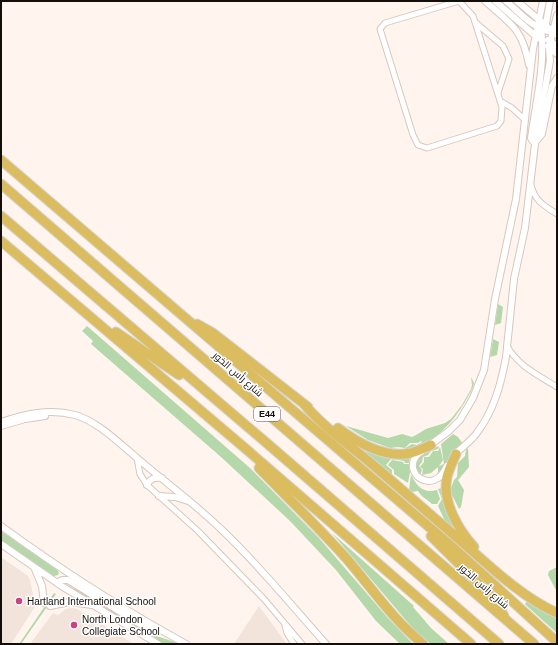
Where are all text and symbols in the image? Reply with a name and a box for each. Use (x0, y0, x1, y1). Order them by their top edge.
street label: شارع رأس الخور (209, 348, 266, 399)
road number: E44 (254, 407, 280, 421)
street label: شارع رأس الخور (455, 560, 512, 611)
marker: Hartland International School (14, 596, 24, 606)
place label: Hartland International School (27, 596, 156, 607)
place label: North London Collegiate School (82, 614, 160, 637)
marker: North London Collegiate School (69, 620, 79, 630)

